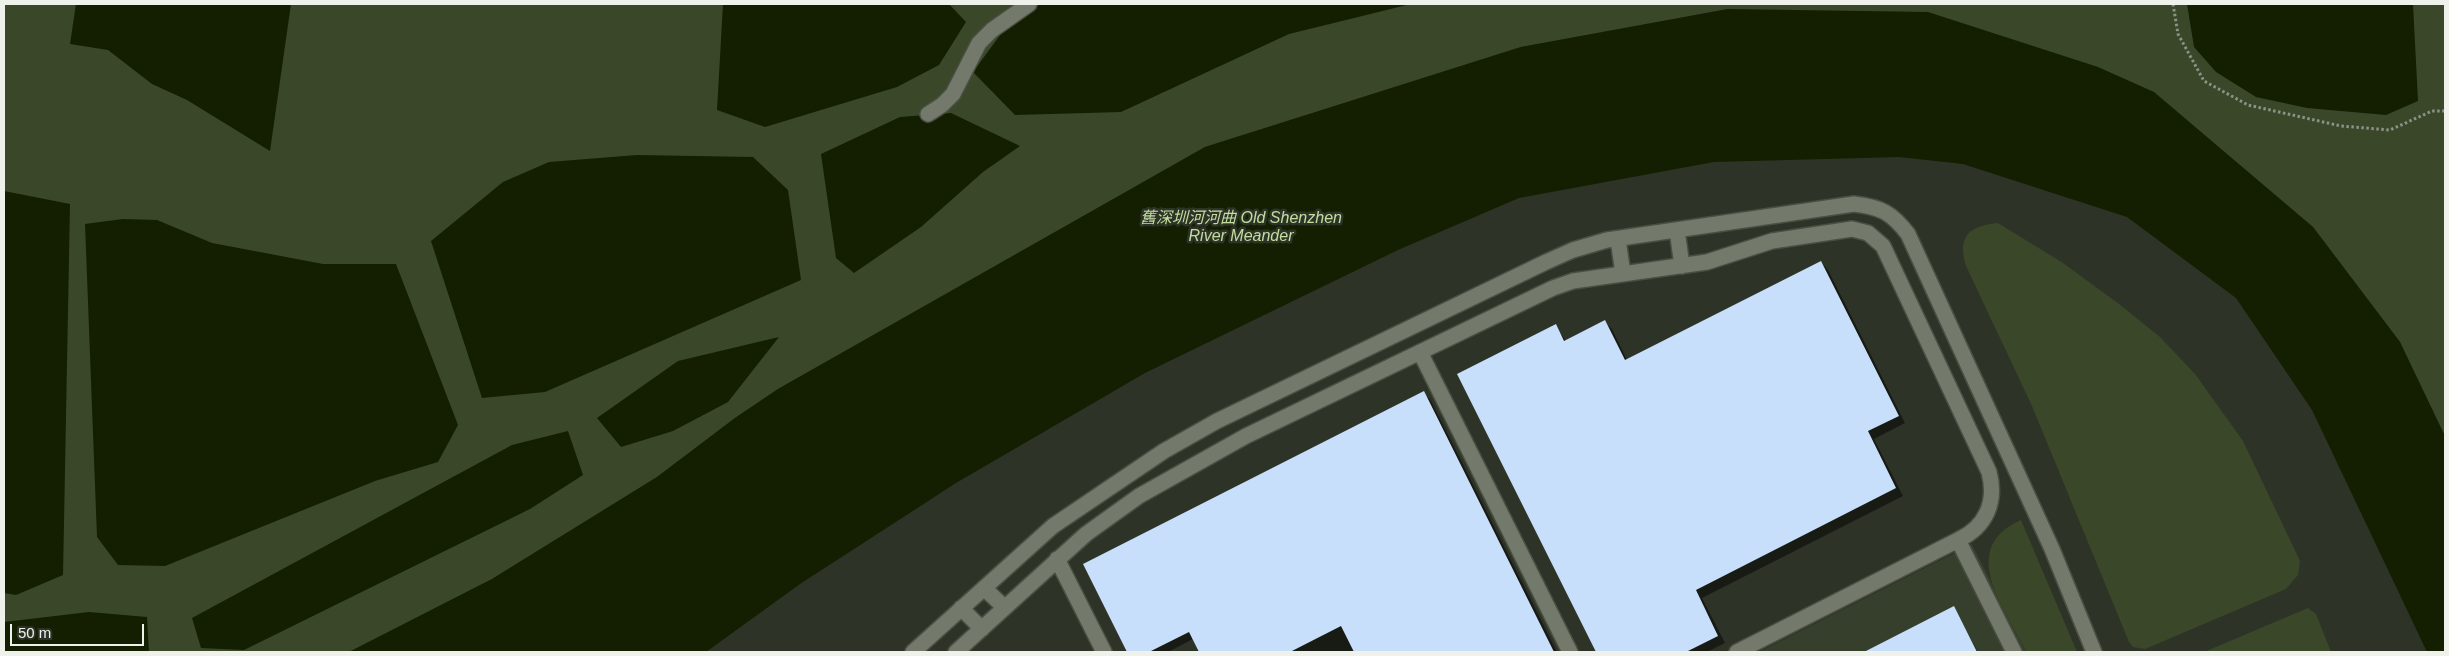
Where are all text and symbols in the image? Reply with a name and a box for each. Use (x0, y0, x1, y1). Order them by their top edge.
water label: 舊深圳河河曲 Old Shenzhen River Meander (1140, 209, 1342, 247)
scale bar (12, 614, 146, 646)
text: 50 m (18, 624, 51, 641)

